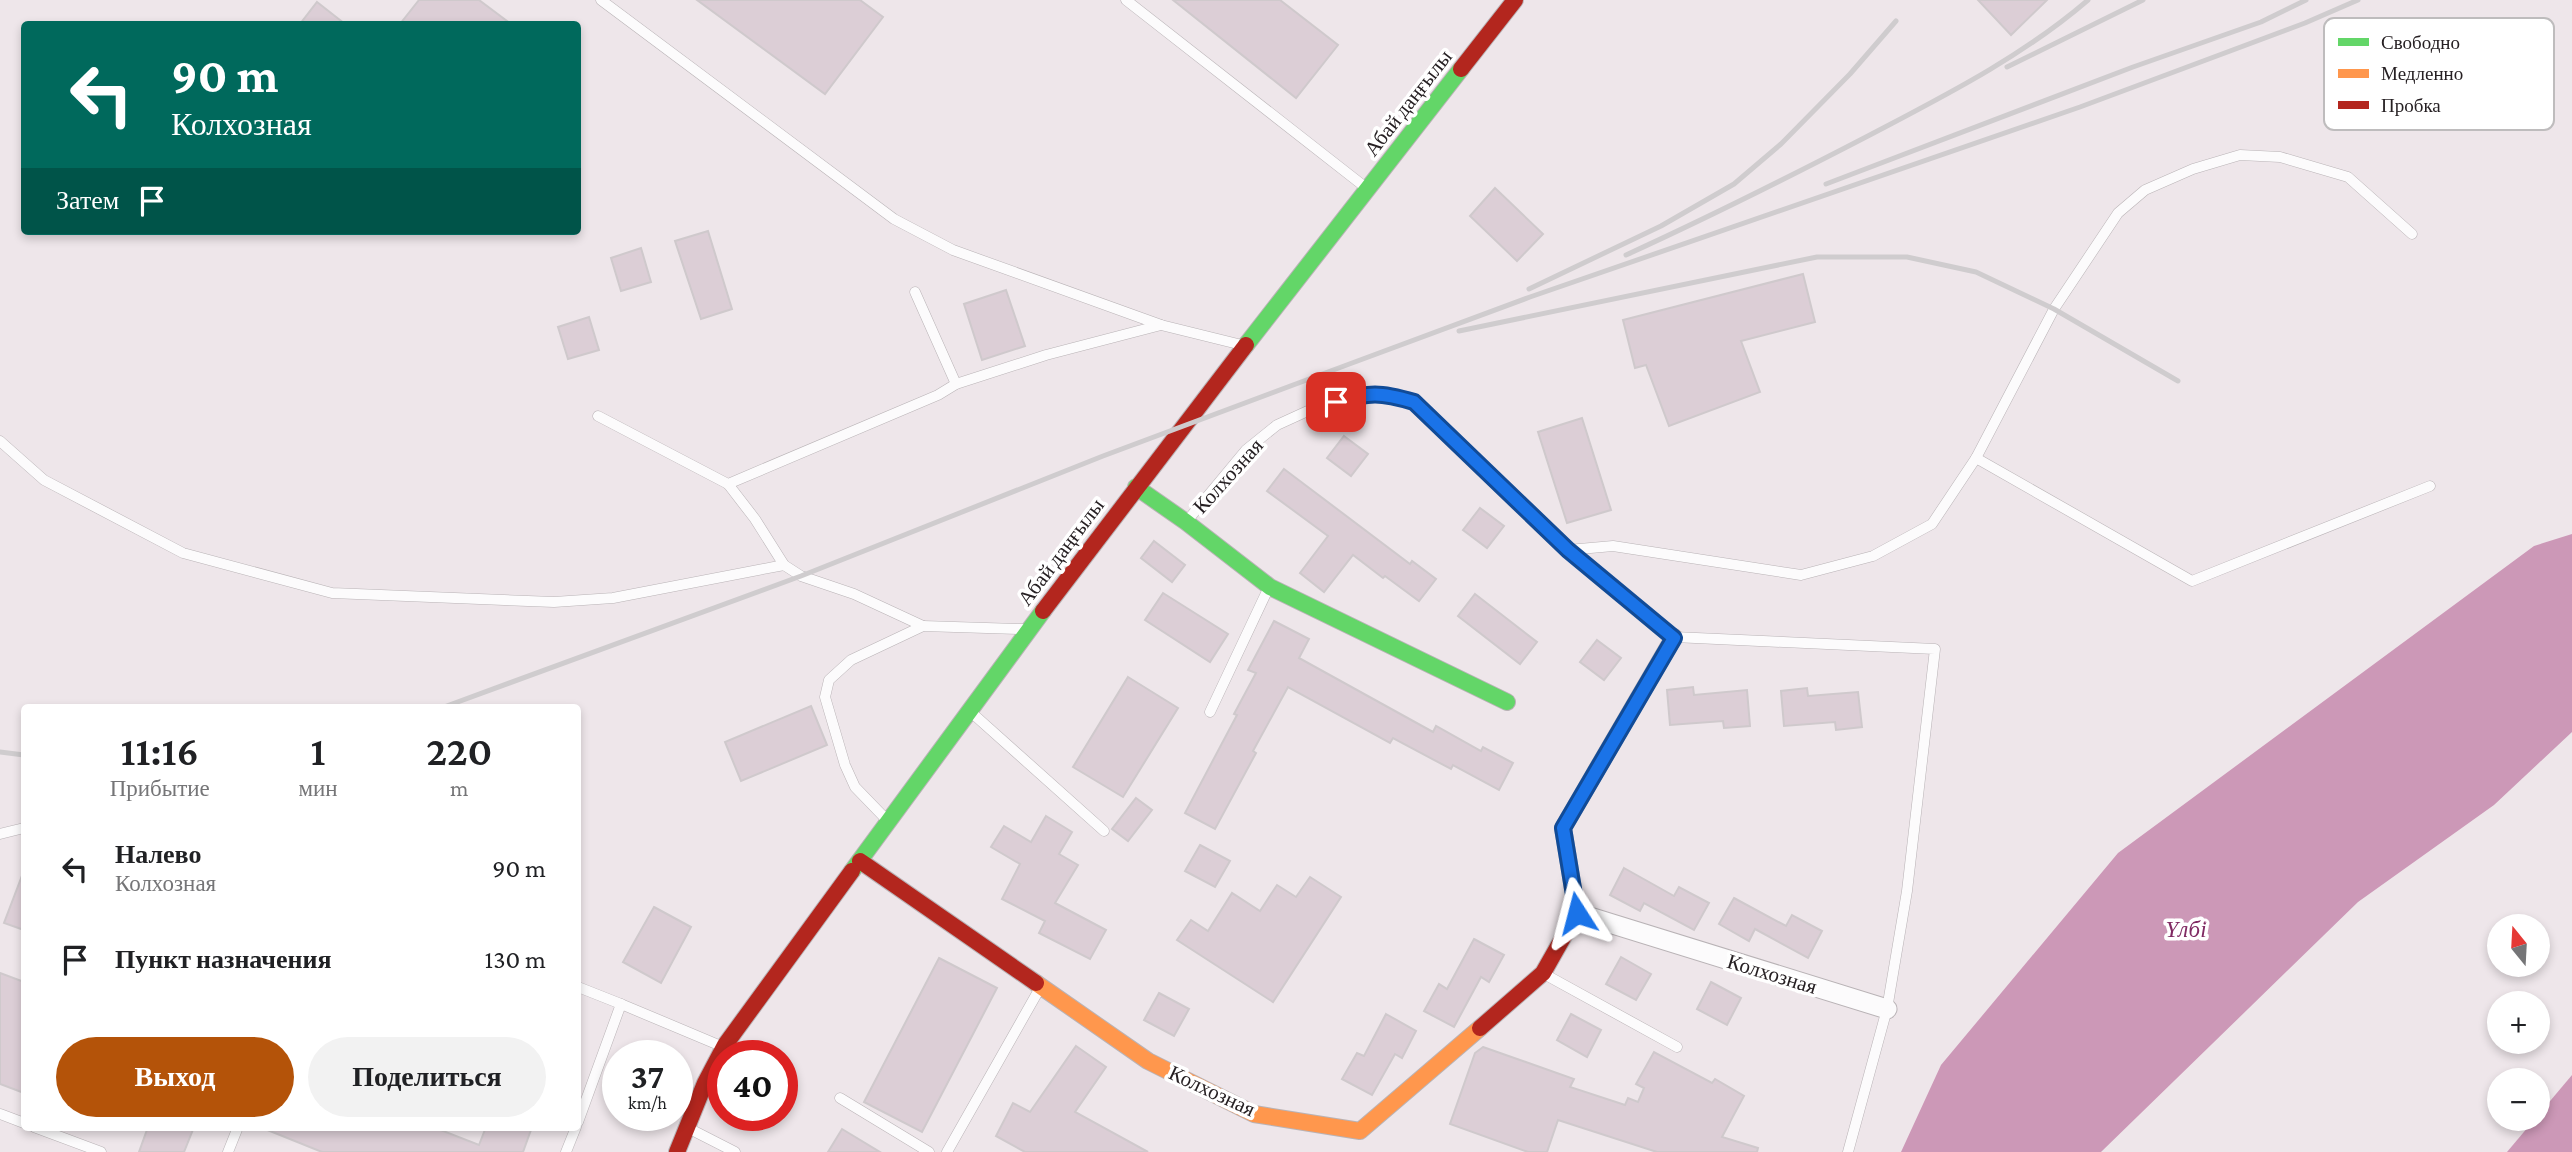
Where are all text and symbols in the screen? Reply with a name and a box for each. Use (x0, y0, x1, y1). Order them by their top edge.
legend (2324, 18, 2554, 130)
text: Свободно (2381, 32, 2460, 53)
street label: Абай даңғылы (1359, 45, 1457, 161)
text: 90 m (171, 48, 278, 103)
icon: left (56, 49, 147, 140)
text: Медленно (2381, 63, 2463, 84)
text: Пробка (2381, 95, 2441, 116)
text: Колхозная (171, 106, 312, 142)
icon: arrive (133, 182, 171, 220)
text: Затем (56, 186, 119, 215)
pin (1306, 372, 1366, 432)
icon: arrive (1317, 383, 1355, 421)
street label: Колхозная (1188, 433, 1268, 518)
street label: Абай даңғылы (1013, 494, 1109, 610)
text: 11:16 (121, 727, 199, 774)
text: 1 (311, 727, 326, 774)
text: 220 (426, 727, 492, 774)
text: Прибытие (110, 775, 210, 801)
text: мин (298, 775, 338, 801)
text: m (450, 775, 469, 801)
text: Налево (115, 840, 201, 869)
icon: left (56, 850, 94, 888)
text: 90 m (492, 854, 546, 883)
text: Колхозная (115, 870, 216, 896)
position arrow (1540, 876, 1614, 950)
north arrow (2487, 914, 2550, 976)
map controls (2487, 914, 2550, 1131)
water label: Үлбі (2165, 916, 2207, 942)
icon: arrive (56, 941, 94, 979)
text: Пункт назначения (115, 945, 332, 974)
text: 130 m (485, 945, 546, 974)
street label: Колхозная (1724, 949, 1820, 999)
button: + (2487, 991, 2550, 1054)
button: Выход (56, 1037, 294, 1117)
button: Поделиться (308, 1037, 546, 1117)
speed limit sign: 40 (707, 1040, 798, 1131)
text: 37 (631, 1057, 664, 1096)
street label: Колхозная (1165, 1061, 1259, 1122)
button: − (2487, 1068, 2550, 1131)
text: km/h (628, 1093, 667, 1113)

